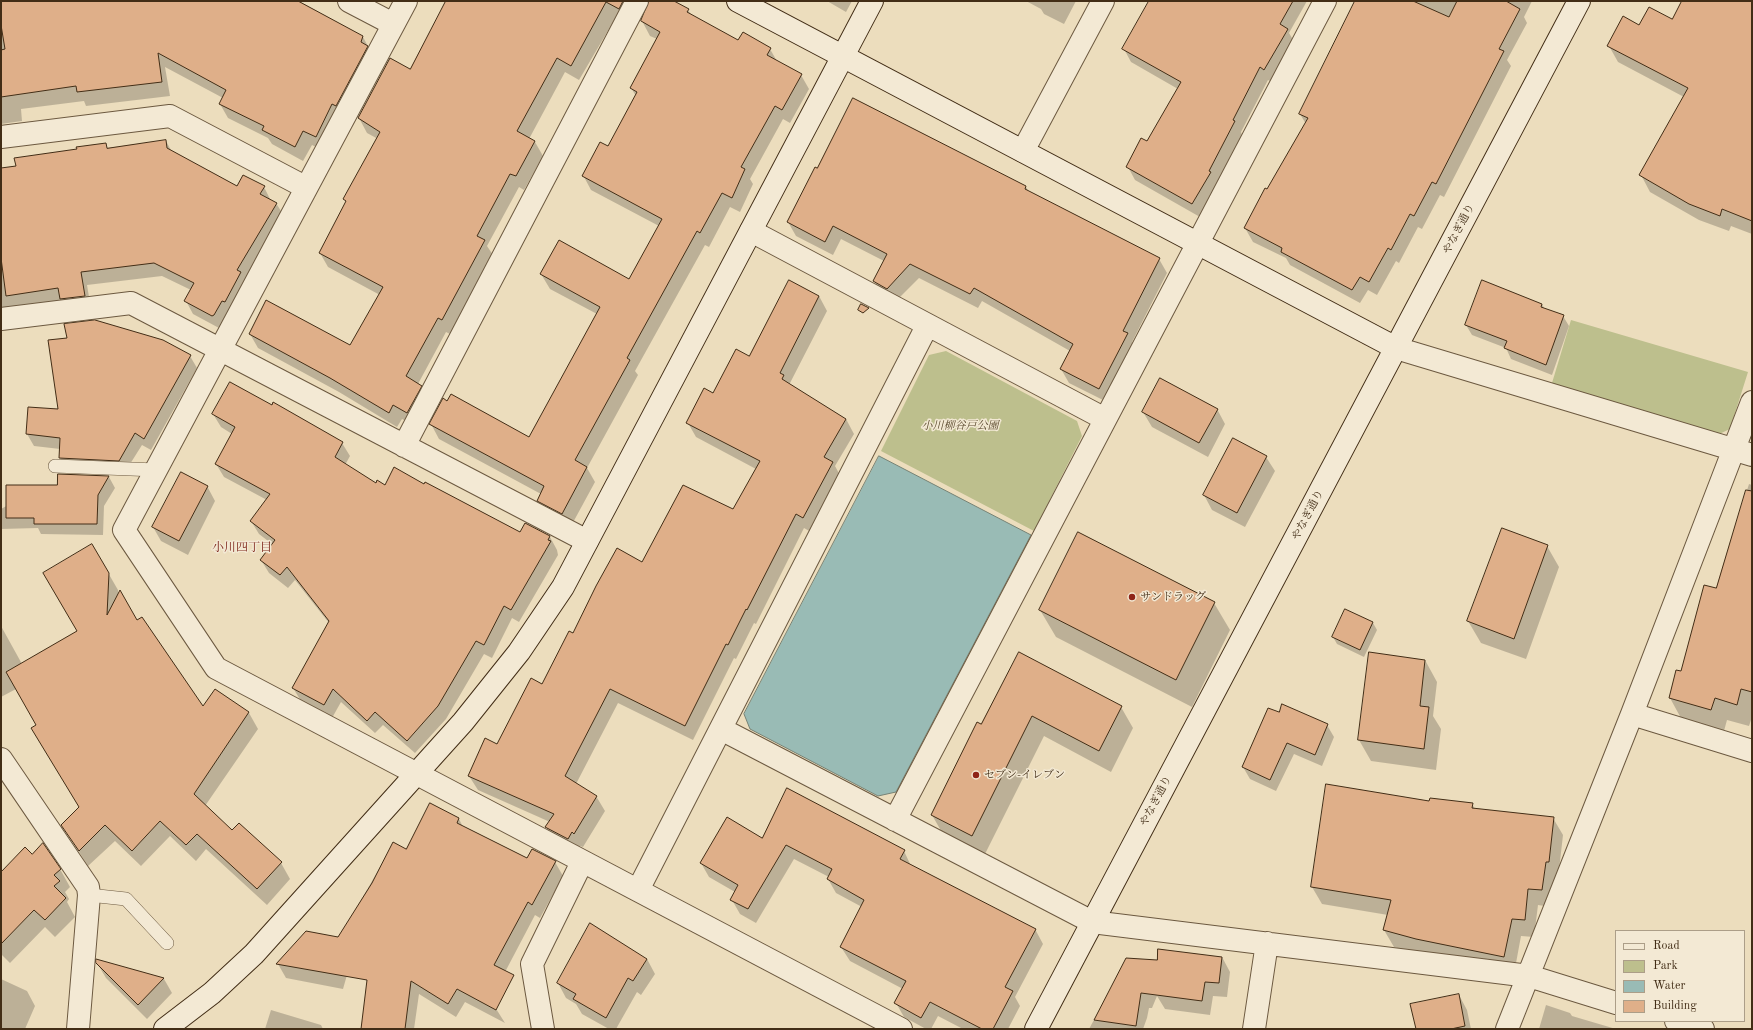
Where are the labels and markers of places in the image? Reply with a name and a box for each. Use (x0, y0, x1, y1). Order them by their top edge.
place label: サンドラッグ (1140, 590, 1206, 604)
marker: サンドラッグ (1127, 592, 1137, 602)
place label: セブン-イレブン (984, 768, 1065, 782)
marker: セブン-イレブン (971, 770, 981, 780)

